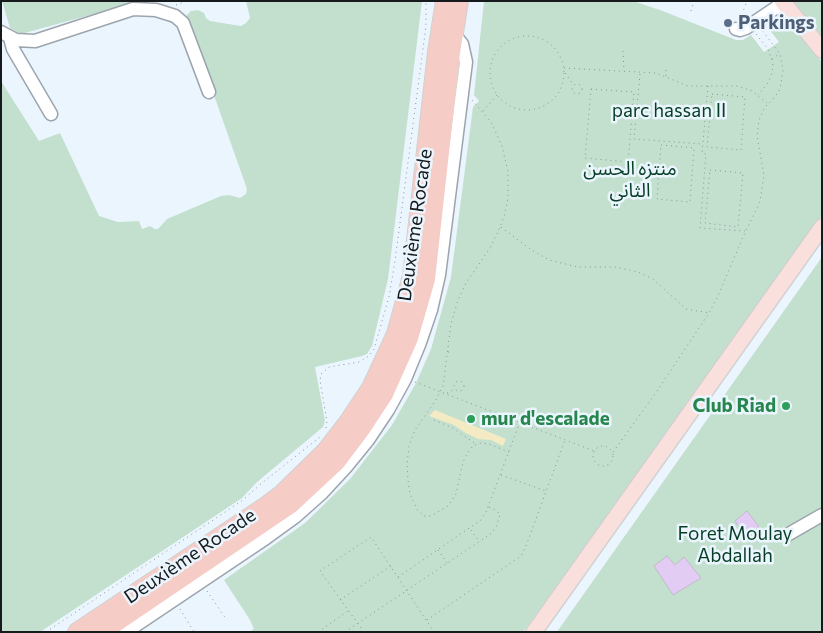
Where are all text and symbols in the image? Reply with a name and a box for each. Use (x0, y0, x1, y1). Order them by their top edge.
place label: Parkings (738, 12, 815, 34)
marker: Parkings (722, 17, 734, 29)
park label: parc hassan II (612, 100, 726, 122)
street label: Deuxième Rocade (393, 147, 437, 303)
park label: منتزه الحسن الثاني (583, 158, 677, 202)
place label: Club Riad (693, 395, 776, 417)
marker: Club Riad (780, 400, 792, 412)
place label: mur d'escalade (481, 408, 610, 430)
marker: mur d'escalade (465, 413, 477, 425)
street label: Deuxième Rocade (120, 504, 260, 608)
park label: Foret Moulay Abdallah (678, 523, 792, 567)

